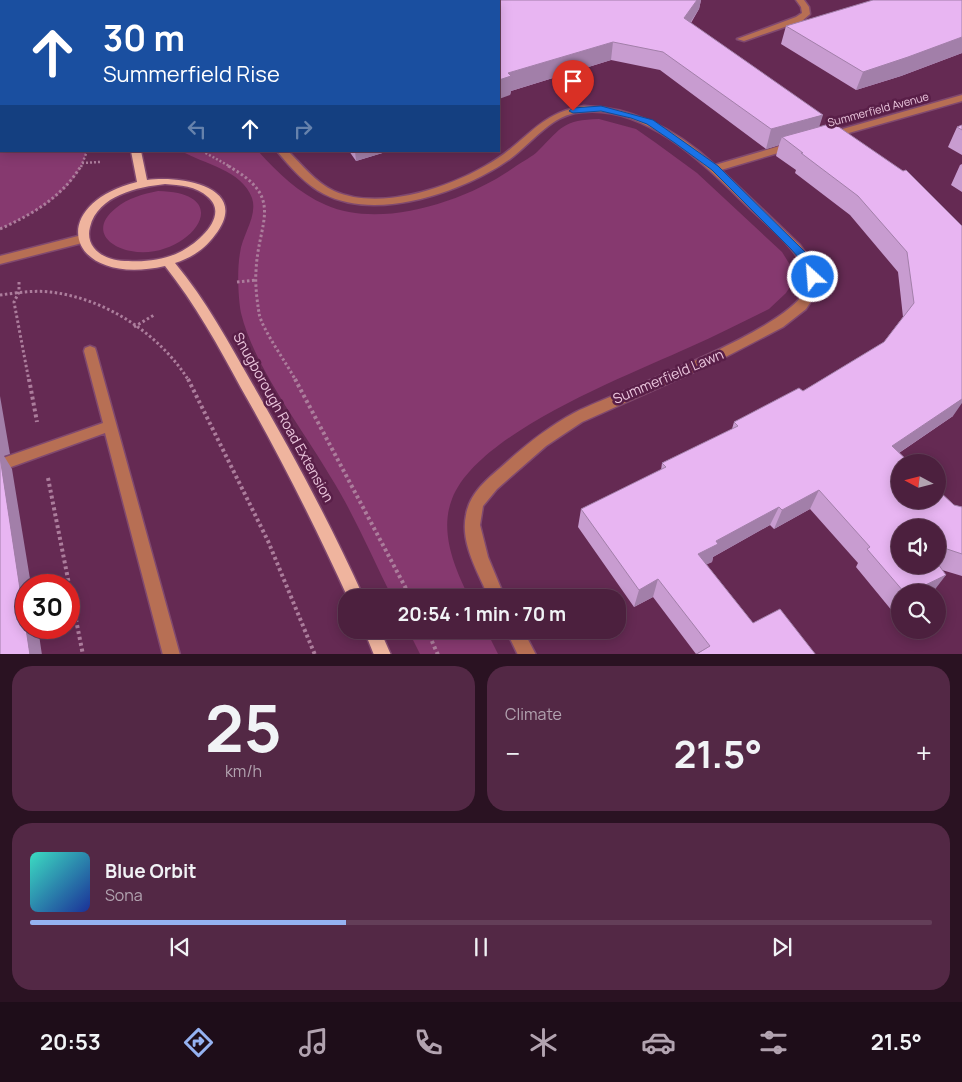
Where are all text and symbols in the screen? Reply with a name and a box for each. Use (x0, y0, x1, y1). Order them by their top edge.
text: 30 m (103, 14, 185, 62)
icon: ahead (20, 20, 85, 85)
text: Summerfield Rise (103, 59, 280, 89)
pin (552, 60, 594, 111)
icon: arrive (559, 67, 587, 95)
street label: Summerfield Avenue (826, 88, 931, 130)
icon: left (183, 115, 211, 143)
icon: ahead (236, 115, 264, 143)
icon: right (289, 115, 317, 143)
position arrow (786, 250, 838, 302)
street label: Snugborough Road Extension (229, 329, 339, 505)
street label: Summerfield Lawn (610, 344, 726, 408)
north arrow (891, 454, 946, 509)
map controls (891, 454, 946, 639)
button: sound (891, 519, 946, 574)
speed limit sign: 30 (15, 574, 80, 639)
button: search (891, 584, 946, 639)
text: 20:54 · 1 min · 70 m (398, 601, 566, 627)
text: 25 (205, 683, 282, 772)
text: Climate (505, 703, 562, 725)
text: 21.5° (674, 727, 762, 779)
text: − (505, 734, 520, 772)
text: + (916, 734, 932, 772)
text: km/h (225, 760, 262, 782)
text: Blue Orbit (105, 858, 197, 884)
text: Sona (105, 884, 143, 906)
icon: previous (166, 933, 194, 961)
icon: pause (467, 933, 495, 961)
icon: next (768, 933, 796, 961)
icon: directions (181, 1025, 216, 1060)
icon: music (296, 1025, 331, 1060)
icon: phone (411, 1025, 446, 1060)
icon: climate (526, 1025, 561, 1060)
icon: car (641, 1025, 676, 1060)
icon: filters (756, 1025, 791, 1060)
text: 20:53 (40, 1027, 101, 1057)
text: 21.5° (871, 1027, 922, 1057)

